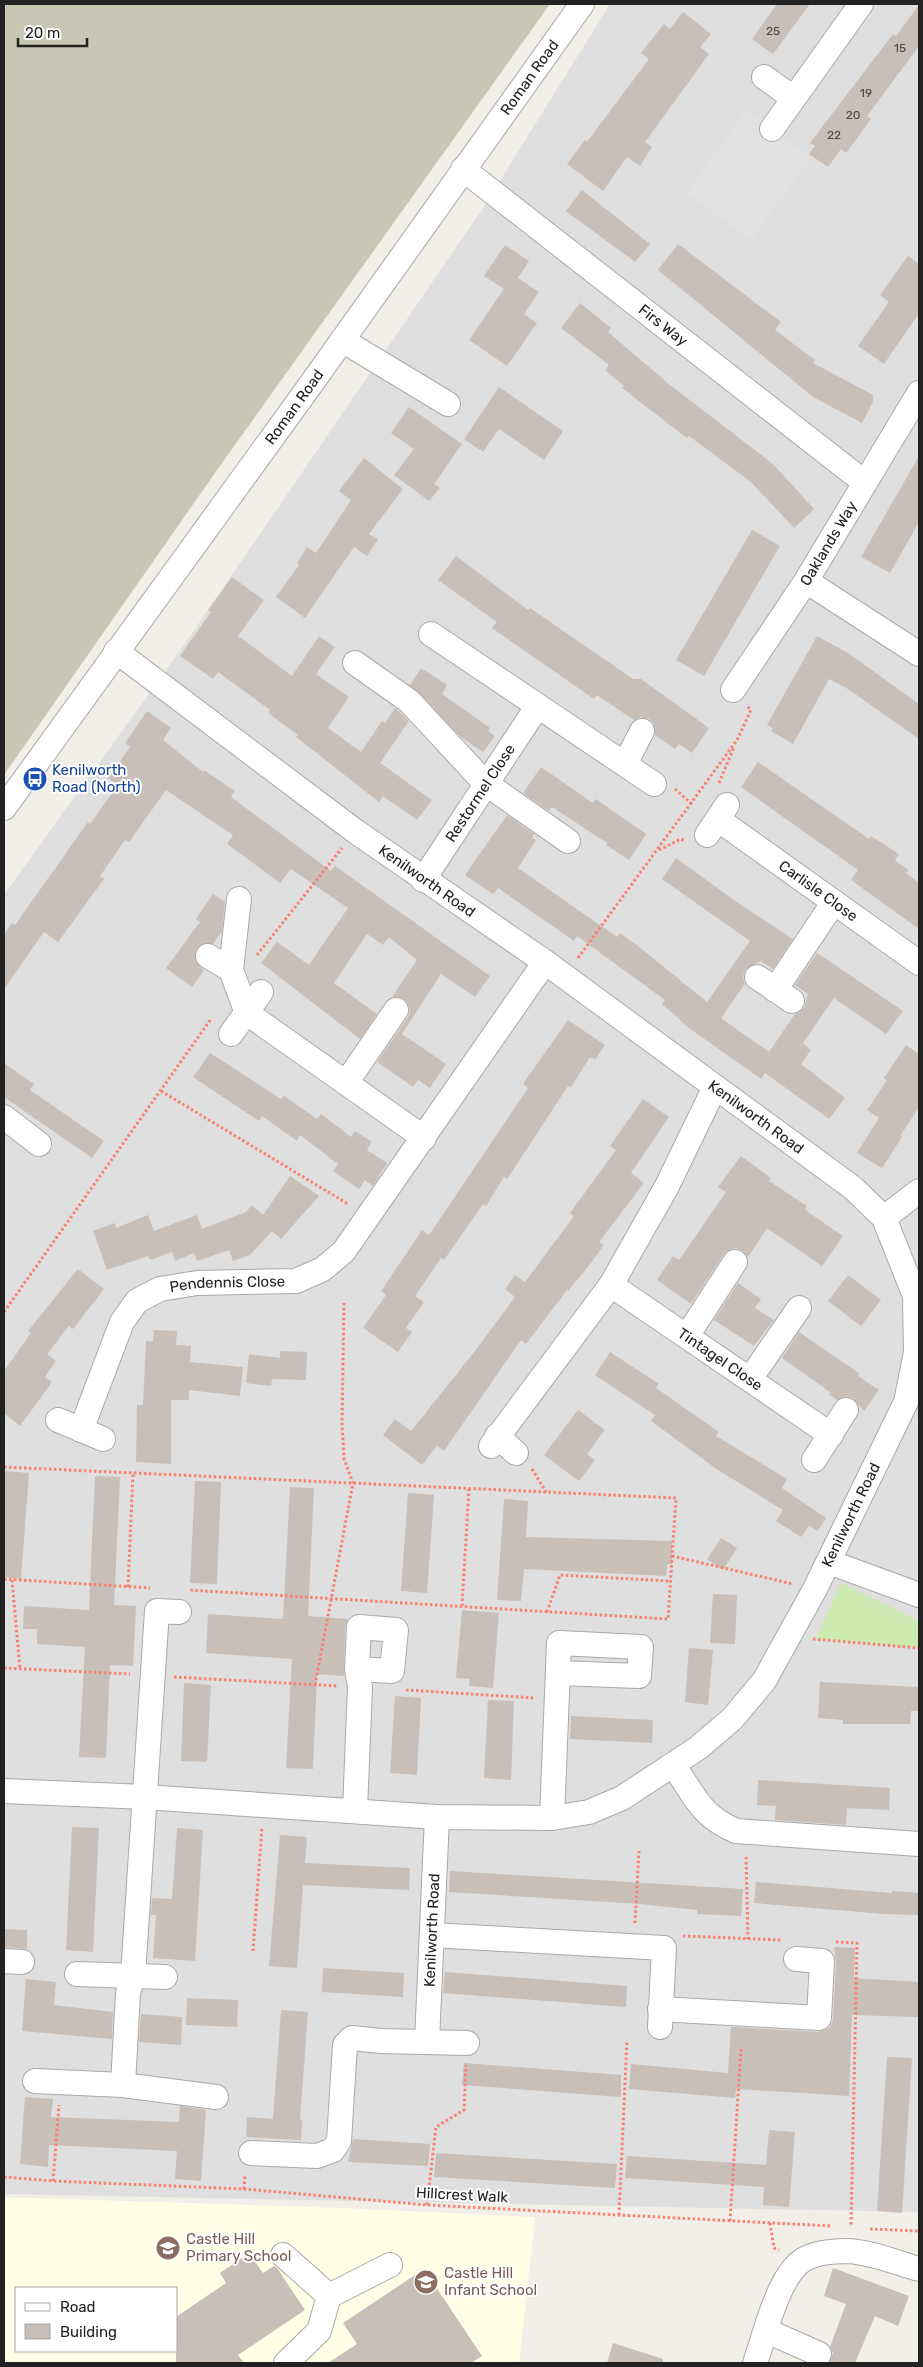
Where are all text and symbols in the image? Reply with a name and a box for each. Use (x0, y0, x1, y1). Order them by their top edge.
scale bar (18, 15, 86, 47)
text: 20 m (25, 24, 60, 42)
house number: 25 (766, 24, 780, 38)
street label: Roman Road (497, 36, 563, 119)
house number: 15 (894, 41, 906, 55)
house number: 19 (860, 86, 872, 100)
house number: 20 (846, 108, 860, 122)
house number: 22 (827, 128, 841, 142)
street label: Firs Way (635, 301, 691, 350)
street label: Roman Road (261, 366, 328, 448)
street label: Oaklands Way (796, 498, 861, 589)
street label: Restormel Close (442, 741, 519, 845)
place label: Kenilworth Road (North) (52, 761, 141, 796)
bus stop icon: Kenilworth Road (North) (22, 766, 48, 792)
street label: Kenilworth Road (375, 841, 479, 921)
street label: Carlisle Close (775, 857, 861, 925)
street label: Kenilworth Road (705, 1076, 807, 1158)
street label: Pendennis Close (168, 1272, 285, 1296)
street label: Tintagel Close (674, 1324, 766, 1395)
street label: Kenilworth Road (818, 1460, 884, 1570)
street label: Kenilworth Road (420, 1873, 443, 1987)
street label: Hillcrest Walk (416, 2184, 509, 2206)
place label: Castle Hill Primary School (186, 2230, 291, 2265)
school or university icon: Castle Hill Primary School (155, 2235, 181, 2261)
place label: Castle Hill Infant School (444, 2264, 537, 2299)
school or university icon: Castle Hill Infant School (413, 2269, 439, 2295)
legend (15, 2287, 178, 2352)
text: Road (60, 2298, 96, 2316)
text: Building (60, 2323, 117, 2341)

